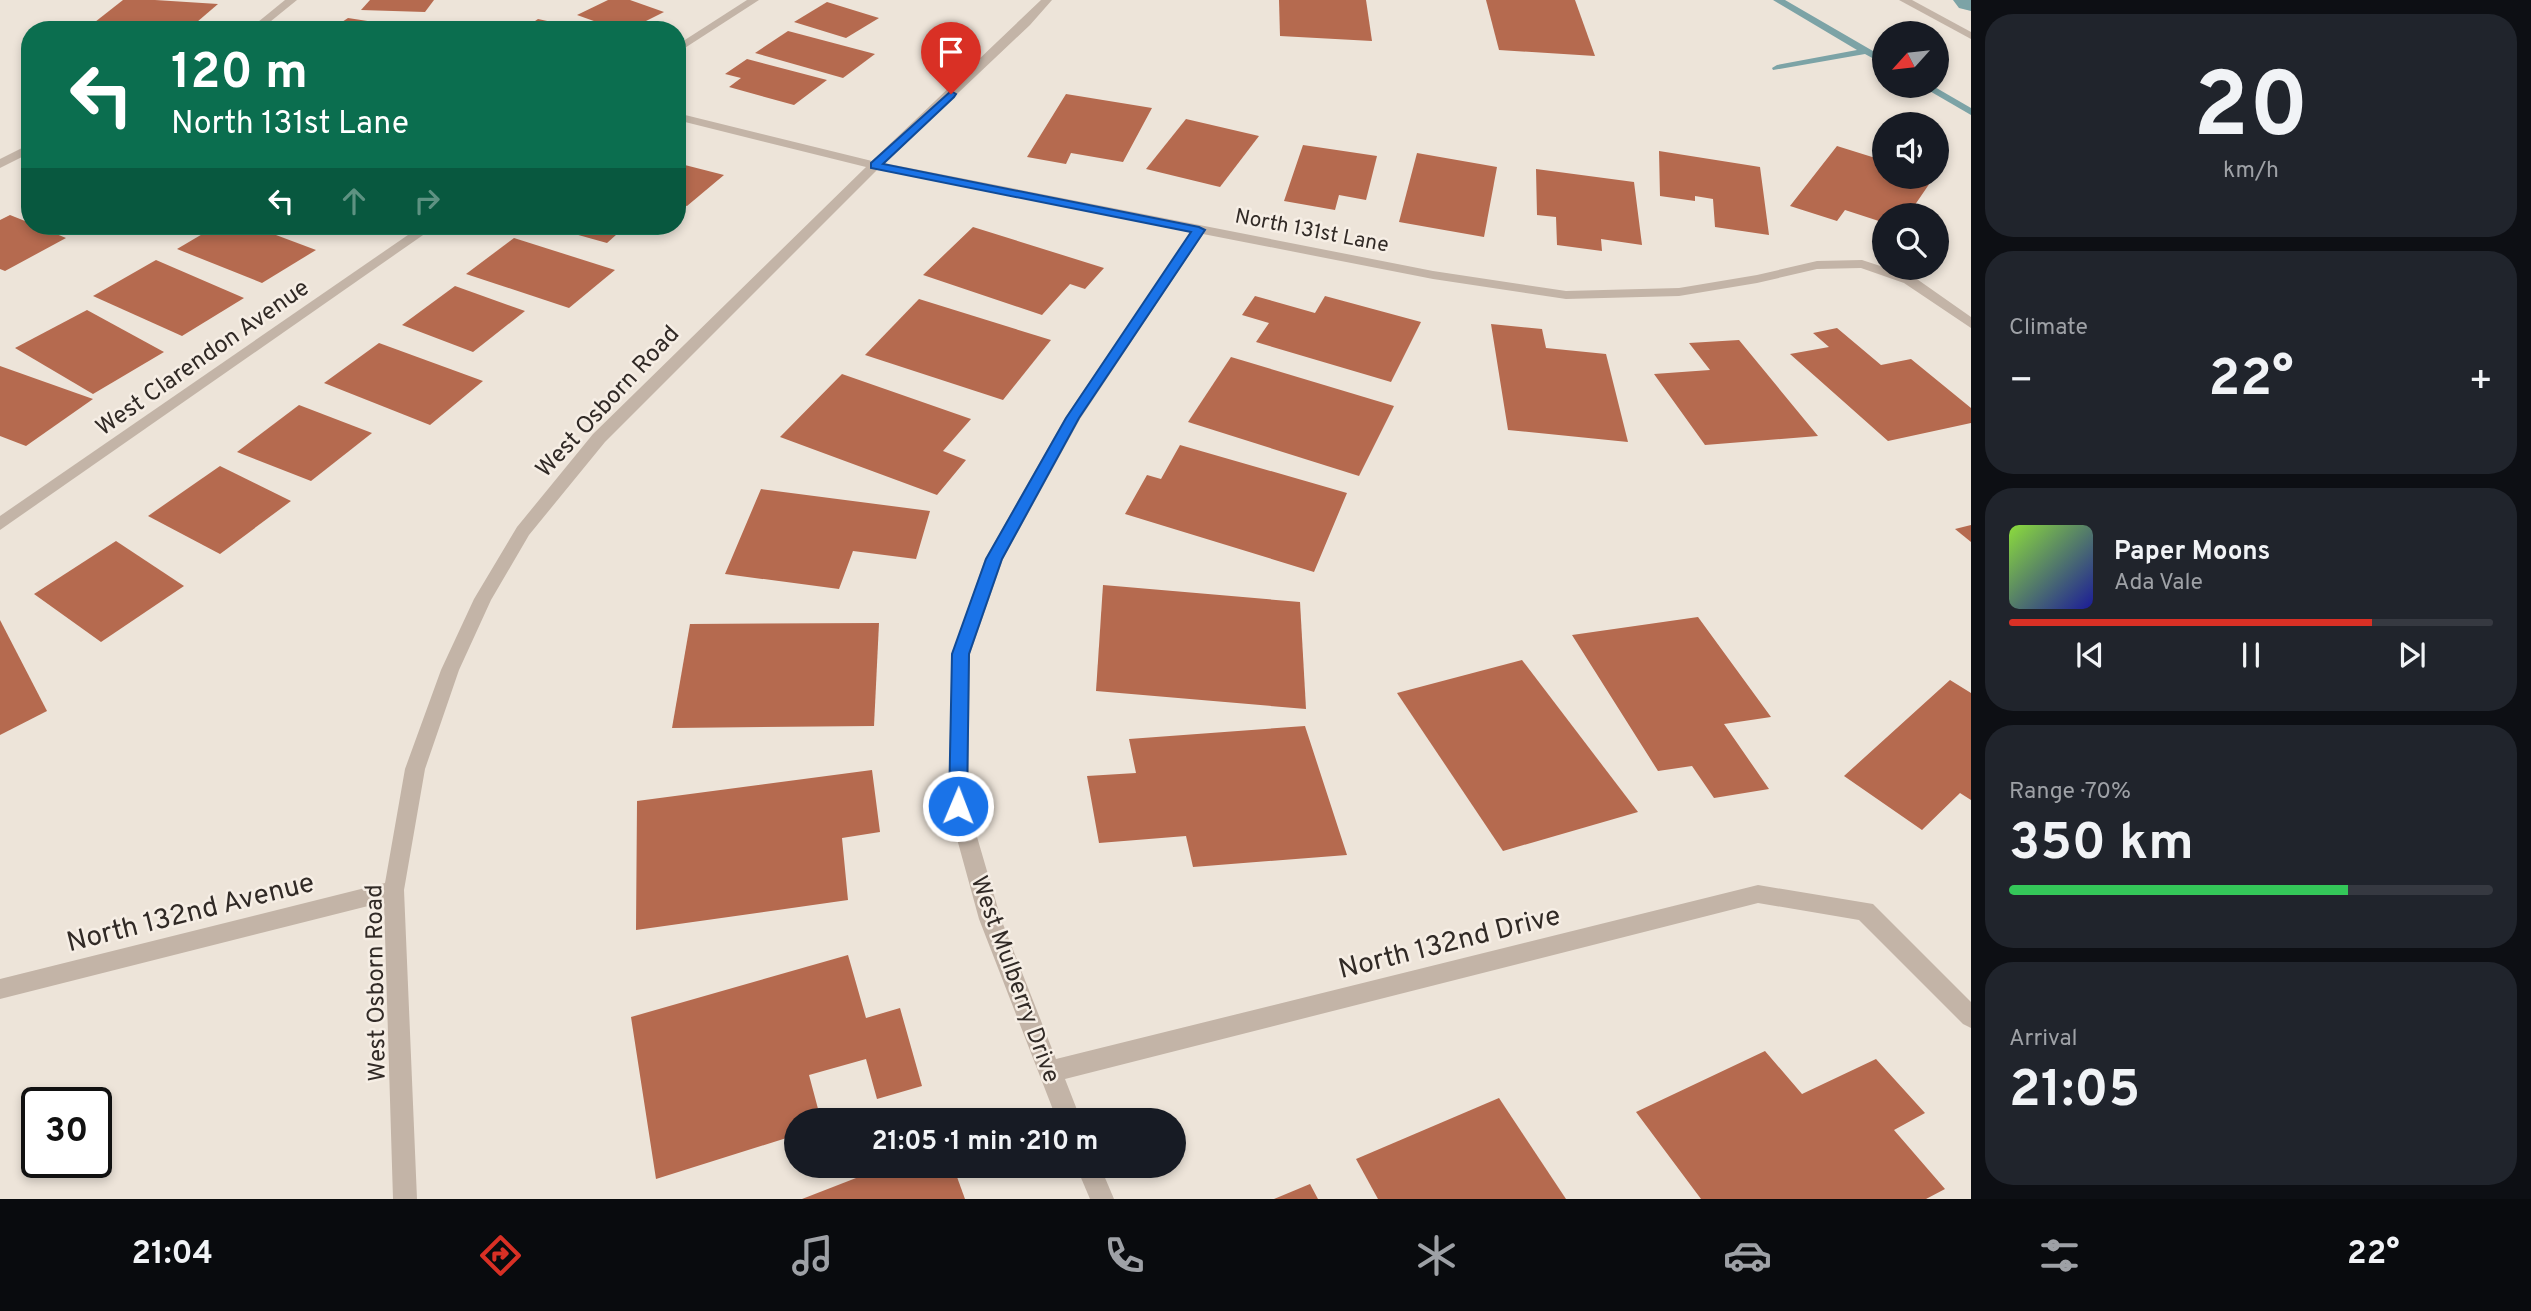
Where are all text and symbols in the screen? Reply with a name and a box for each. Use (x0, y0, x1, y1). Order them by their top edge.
north arrow (1872, 21, 1950, 98)
map controls (1872, 21, 1949, 280)
pin (921, 22, 981, 94)
icon: arrive (932, 33, 970, 71)
text: 120 m (171, 44, 308, 106)
icon: left (56, 49, 147, 140)
text: 20 (2193, 54, 2309, 169)
text: North 131st Lane (171, 105, 409, 145)
button: sound (1872, 112, 1949, 189)
text: km/h (2223, 157, 2279, 186)
icon: left (262, 182, 300, 220)
icon: ahead (335, 182, 373, 220)
icon: right (408, 182, 446, 220)
street label: North 131st Lane (1233, 203, 1391, 260)
button: search (1872, 203, 1949, 280)
street label: West Clarendon Avenue (91, 274, 316, 444)
text: Climate (2009, 314, 2088, 343)
street label: West Osborn Road (530, 320, 687, 485)
text: 22° (2208, 348, 2294, 414)
text: − (2009, 358, 2034, 407)
text: + (2468, 358, 2493, 407)
text: Paper Moons (2114, 536, 2270, 569)
text: Ada Vale (2114, 569, 2203, 598)
icon: previous (2071, 636, 2109, 674)
icon: pause (2232, 636, 2270, 674)
icon: next (2393, 636, 2431, 674)
position arrow (921, 769, 995, 843)
text: Range · 70% (2009, 778, 2131, 807)
text: 350 km (2009, 812, 2194, 878)
street label: North 132nd Avenue (63, 866, 318, 962)
street label: West Mulberry Drive (963, 872, 1066, 1087)
street label: West Osborn Road (360, 884, 394, 1082)
street label: North 132nd Drive (1335, 899, 1565, 989)
text: Arrival (2009, 1025, 2078, 1054)
text: 21:05 (2009, 1059, 2140, 1125)
speed limit sign: 30 (21, 1087, 112, 1178)
text: 21:05 · 1 min · 210 m (872, 1126, 1098, 1159)
icon: directions (476, 1231, 525, 1280)
icon: music (788, 1231, 837, 1280)
icon: phone (1100, 1231, 1149, 1280)
icon: climate (1412, 1231, 1461, 1280)
icon: car (1723, 1231, 1772, 1280)
icon: filters (2035, 1231, 2084, 1280)
text: 21:04 (131, 1235, 213, 1275)
text: 22° (2347, 1235, 2400, 1275)

